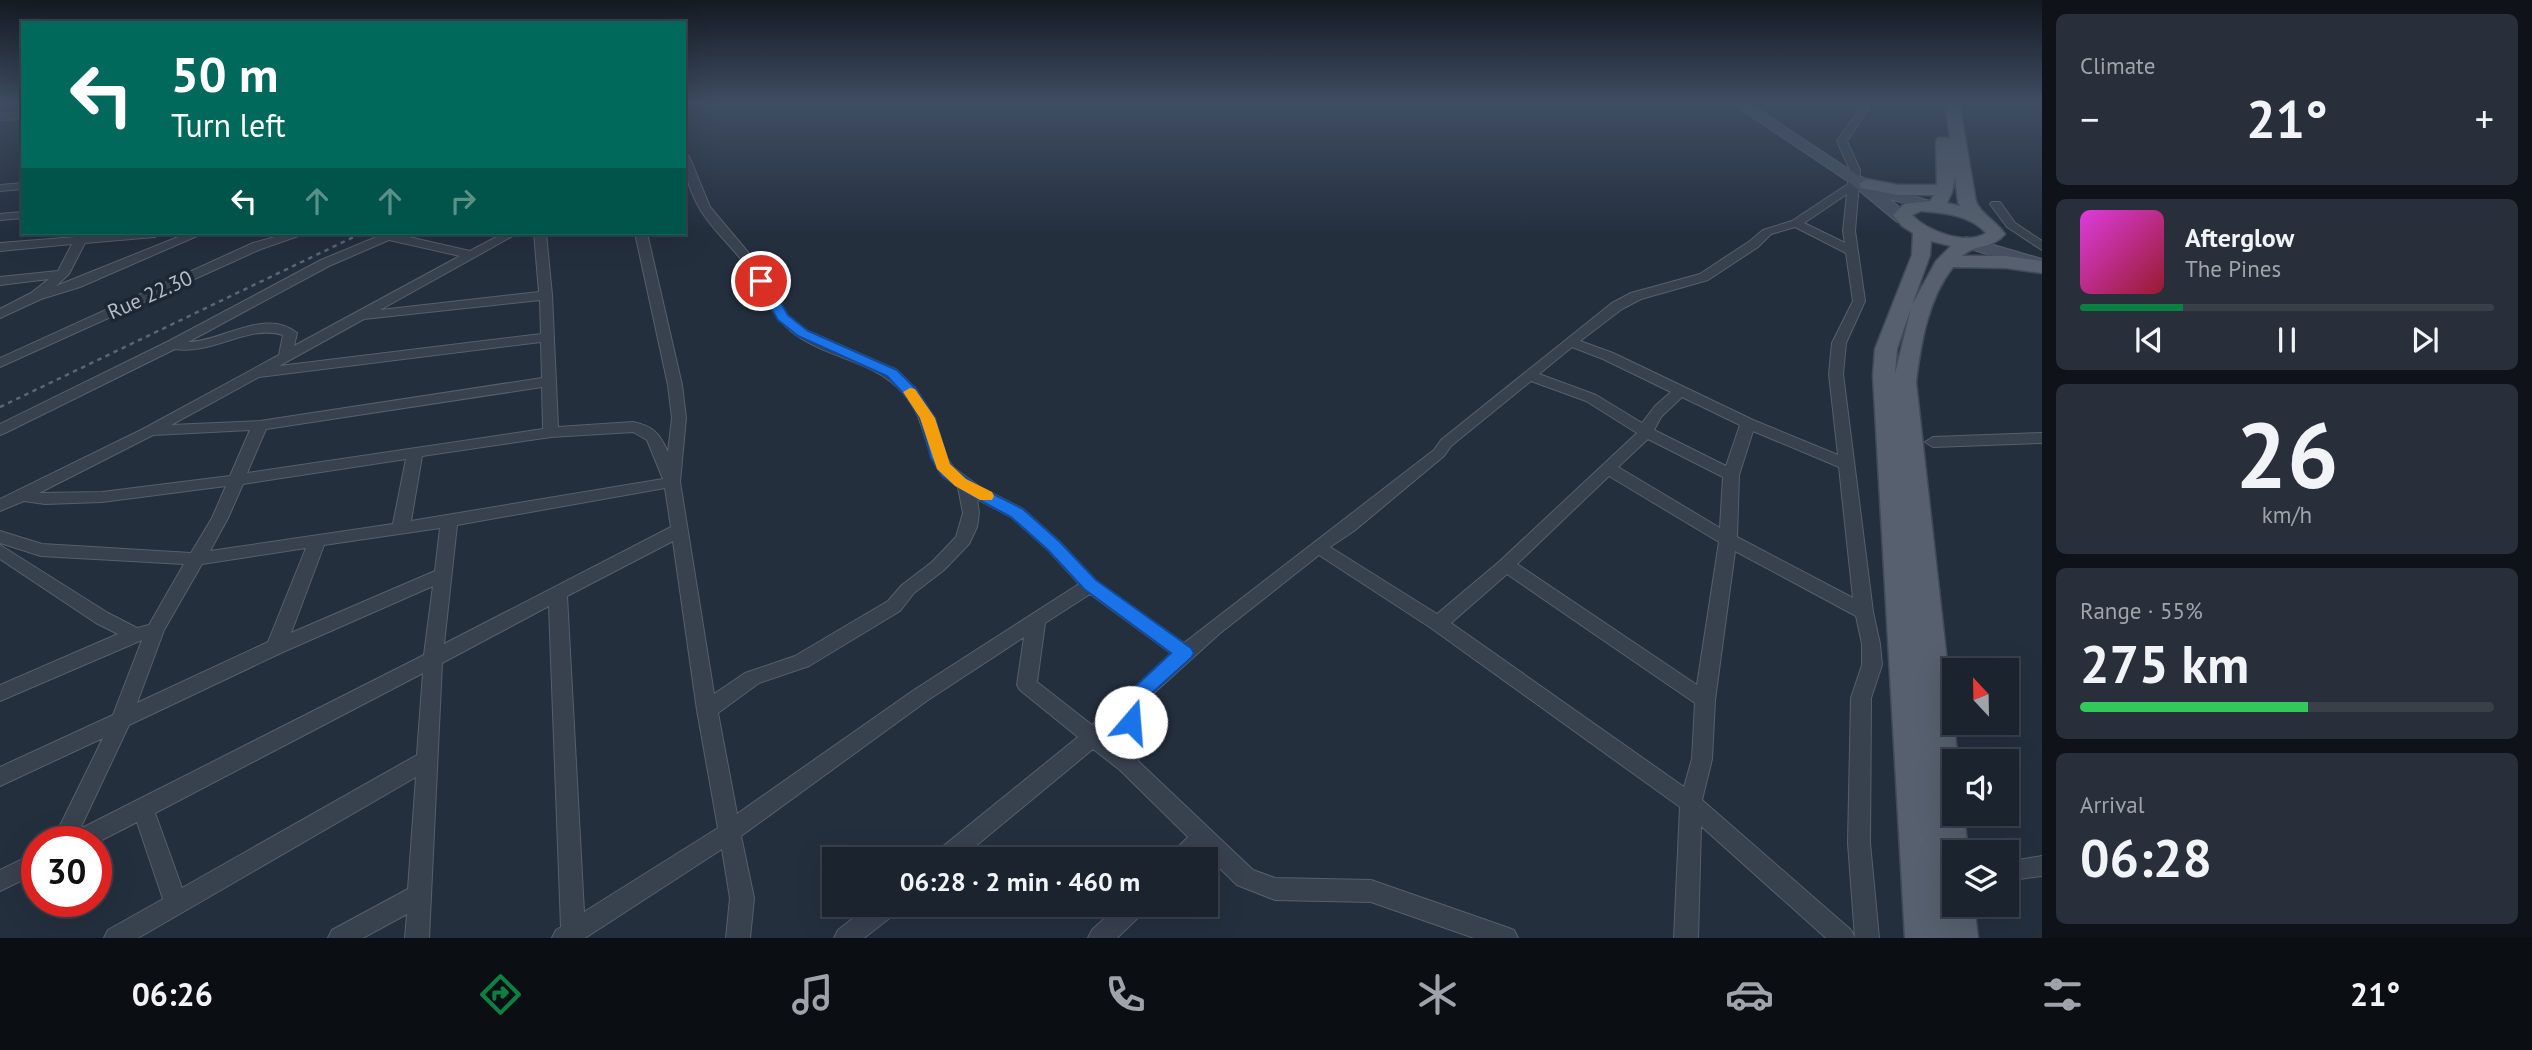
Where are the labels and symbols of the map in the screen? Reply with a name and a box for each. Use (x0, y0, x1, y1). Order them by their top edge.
pin (731, 251, 791, 311)
street label: Rue 22.30 (103, 264, 196, 325)
north arrow (1942, 658, 2020, 735)
position arrow (1094, 685, 1168, 759)
speed limit sign: 30 (21, 826, 112, 917)

